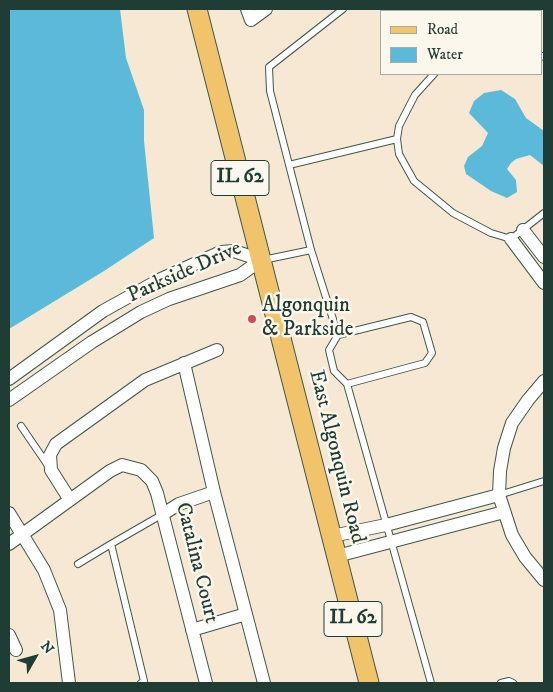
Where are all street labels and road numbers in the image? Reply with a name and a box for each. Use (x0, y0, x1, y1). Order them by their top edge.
road number: IL 62 (211, 160, 269, 196)
street label: Parkside Drive (124, 237, 246, 309)
street label: East Algonquin Road (302, 368, 370, 546)
street label: Catalina Court (169, 500, 223, 626)
road number: IL 62 (324, 602, 382, 636)

